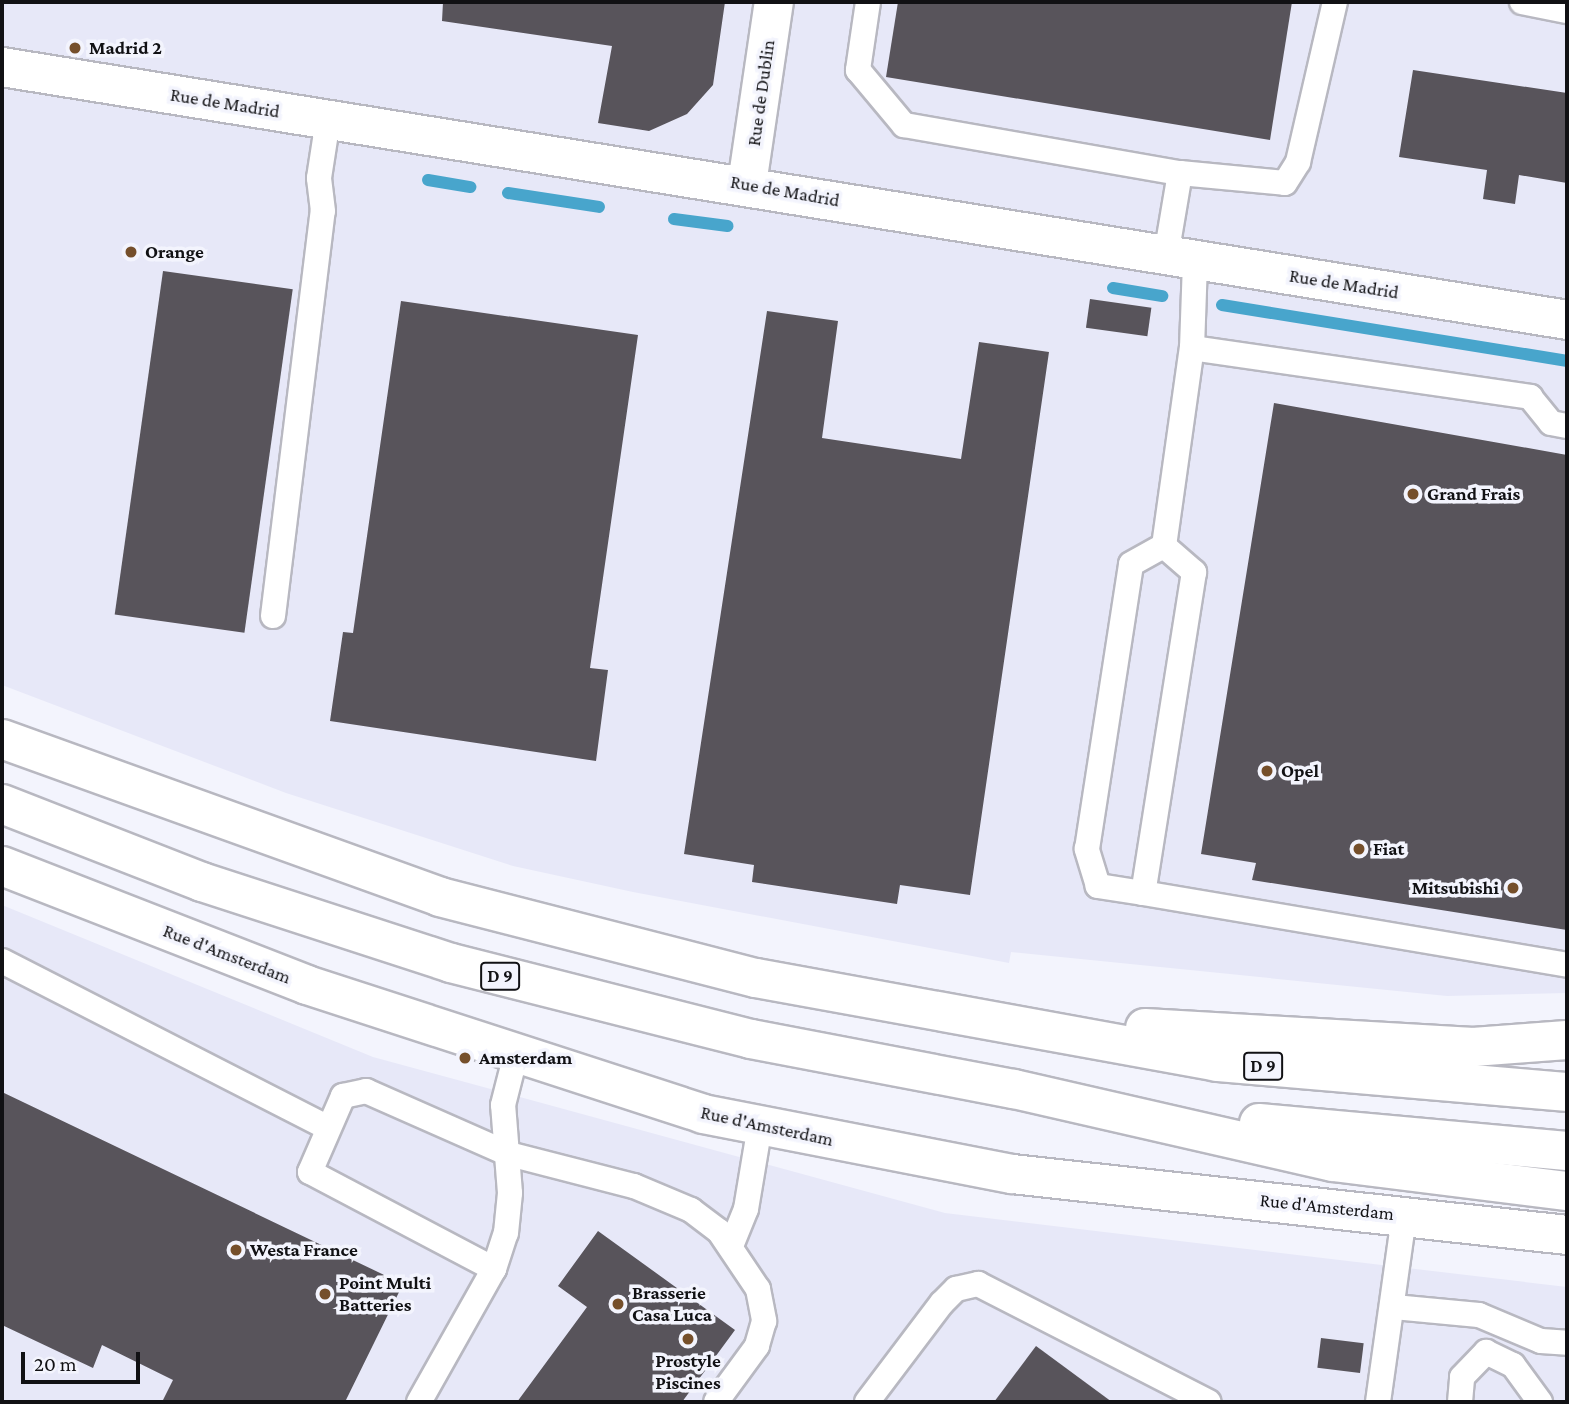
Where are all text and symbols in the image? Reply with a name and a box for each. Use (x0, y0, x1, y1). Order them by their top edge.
place label: Madrid 2 (89, 37, 162, 59)
street label: Rue de Dublin (742, 39, 780, 147)
marker: Madrid 2 (67, 40, 83, 56)
street label: Rue de Madrid (169, 83, 281, 123)
street label: Rue de Madrid (729, 170, 841, 212)
place label: Orange (145, 241, 204, 263)
marker: Orange (123, 244, 139, 260)
street label: Rue de Madrid (1288, 264, 1400, 304)
place label: Grand Frais (1427, 483, 1520, 505)
marker: Grand Frais (1405, 486, 1421, 502)
place label: Opel (1281, 760, 1319, 782)
marker: Opel (1259, 763, 1275, 779)
place label: Fiat (1373, 838, 1404, 860)
marker: Fiat (1351, 841, 1367, 857)
place label: Mitsubishi (1412, 877, 1499, 899)
marker: Mitsubishi (1505, 880, 1521, 896)
street label: Rue d'Amsterdam (160, 919, 294, 989)
road number: D 9 (479, 961, 521, 990)
place label: Amsterdam (479, 1047, 572, 1069)
marker: Amsterdam (457, 1050, 473, 1066)
road number: D 9 (1242, 1051, 1284, 1080)
street label: Rue d'Amsterdam (699, 1101, 835, 1151)
street label: Rue d'Amsterdam (1259, 1189, 1395, 1225)
place label: Westa France (250, 1239, 358, 1261)
marker: Westa France (228, 1242, 244, 1258)
place label: Point Multi Batteries (339, 1272, 431, 1316)
place label: Brasserie Casa Luca (632, 1282, 712, 1326)
marker: Point Multi Batteries (317, 1286, 333, 1302)
marker: Brasserie Casa Luca (610, 1296, 626, 1312)
marker: Prostyle Piscines (680, 1331, 696, 1347)
scale bar (24, 1338, 144, 1382)
place label: Prostyle Piscines (655, 1350, 721, 1394)
text: 20 m (34, 1352, 77, 1376)

